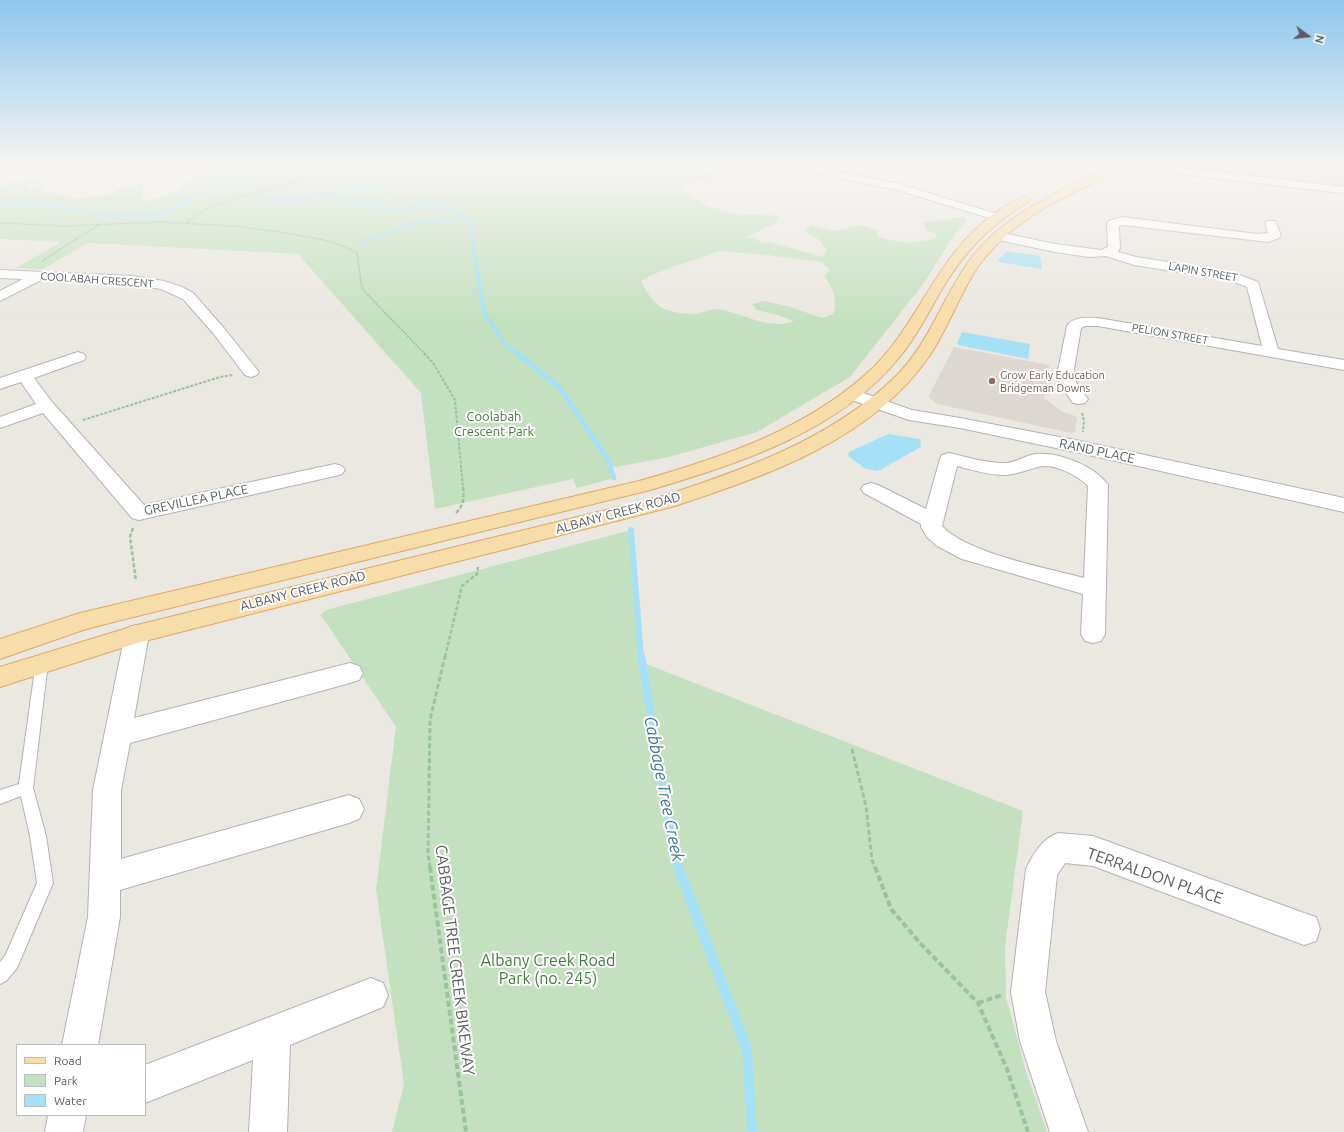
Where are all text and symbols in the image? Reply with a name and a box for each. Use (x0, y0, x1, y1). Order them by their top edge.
north arrow (1288, 16, 1328, 56)
text: N (1313, 34, 1326, 45)
street label: LAPIN STREET (1167, 259, 1239, 285)
street label: COOLABAH CRESCENT (40, 269, 154, 291)
street label: PELION STREET (1131, 321, 1209, 347)
place label: Grow Early Education Bridgeman Downs (1000, 368, 1105, 394)
marker: Grow Early Education Bridgeman Downs (987, 376, 997, 386)
park label: Coolabah Crescent Park (454, 409, 534, 440)
street label: RAND PLACE (1058, 435, 1136, 467)
street label: GREVILLEA PLACE (142, 481, 250, 519)
street label: ALBANY CREEK ROAD (554, 489, 682, 537)
street label: ALBANY CREEK ROAD (239, 568, 367, 614)
water label: Cabbage Tree Creek (640, 714, 688, 864)
street label: CABBAGE TREE CREEK BIKEWAY (431, 844, 479, 1076)
street label: TERRALDON PLACE (1084, 844, 1226, 908)
park label: Albany Creek Road Park (no. 245) (481, 951, 615, 989)
legend (16, 1044, 146, 1116)
text: Road (54, 1054, 82, 1067)
text: Park (54, 1074, 78, 1087)
text: Water (54, 1094, 87, 1107)

